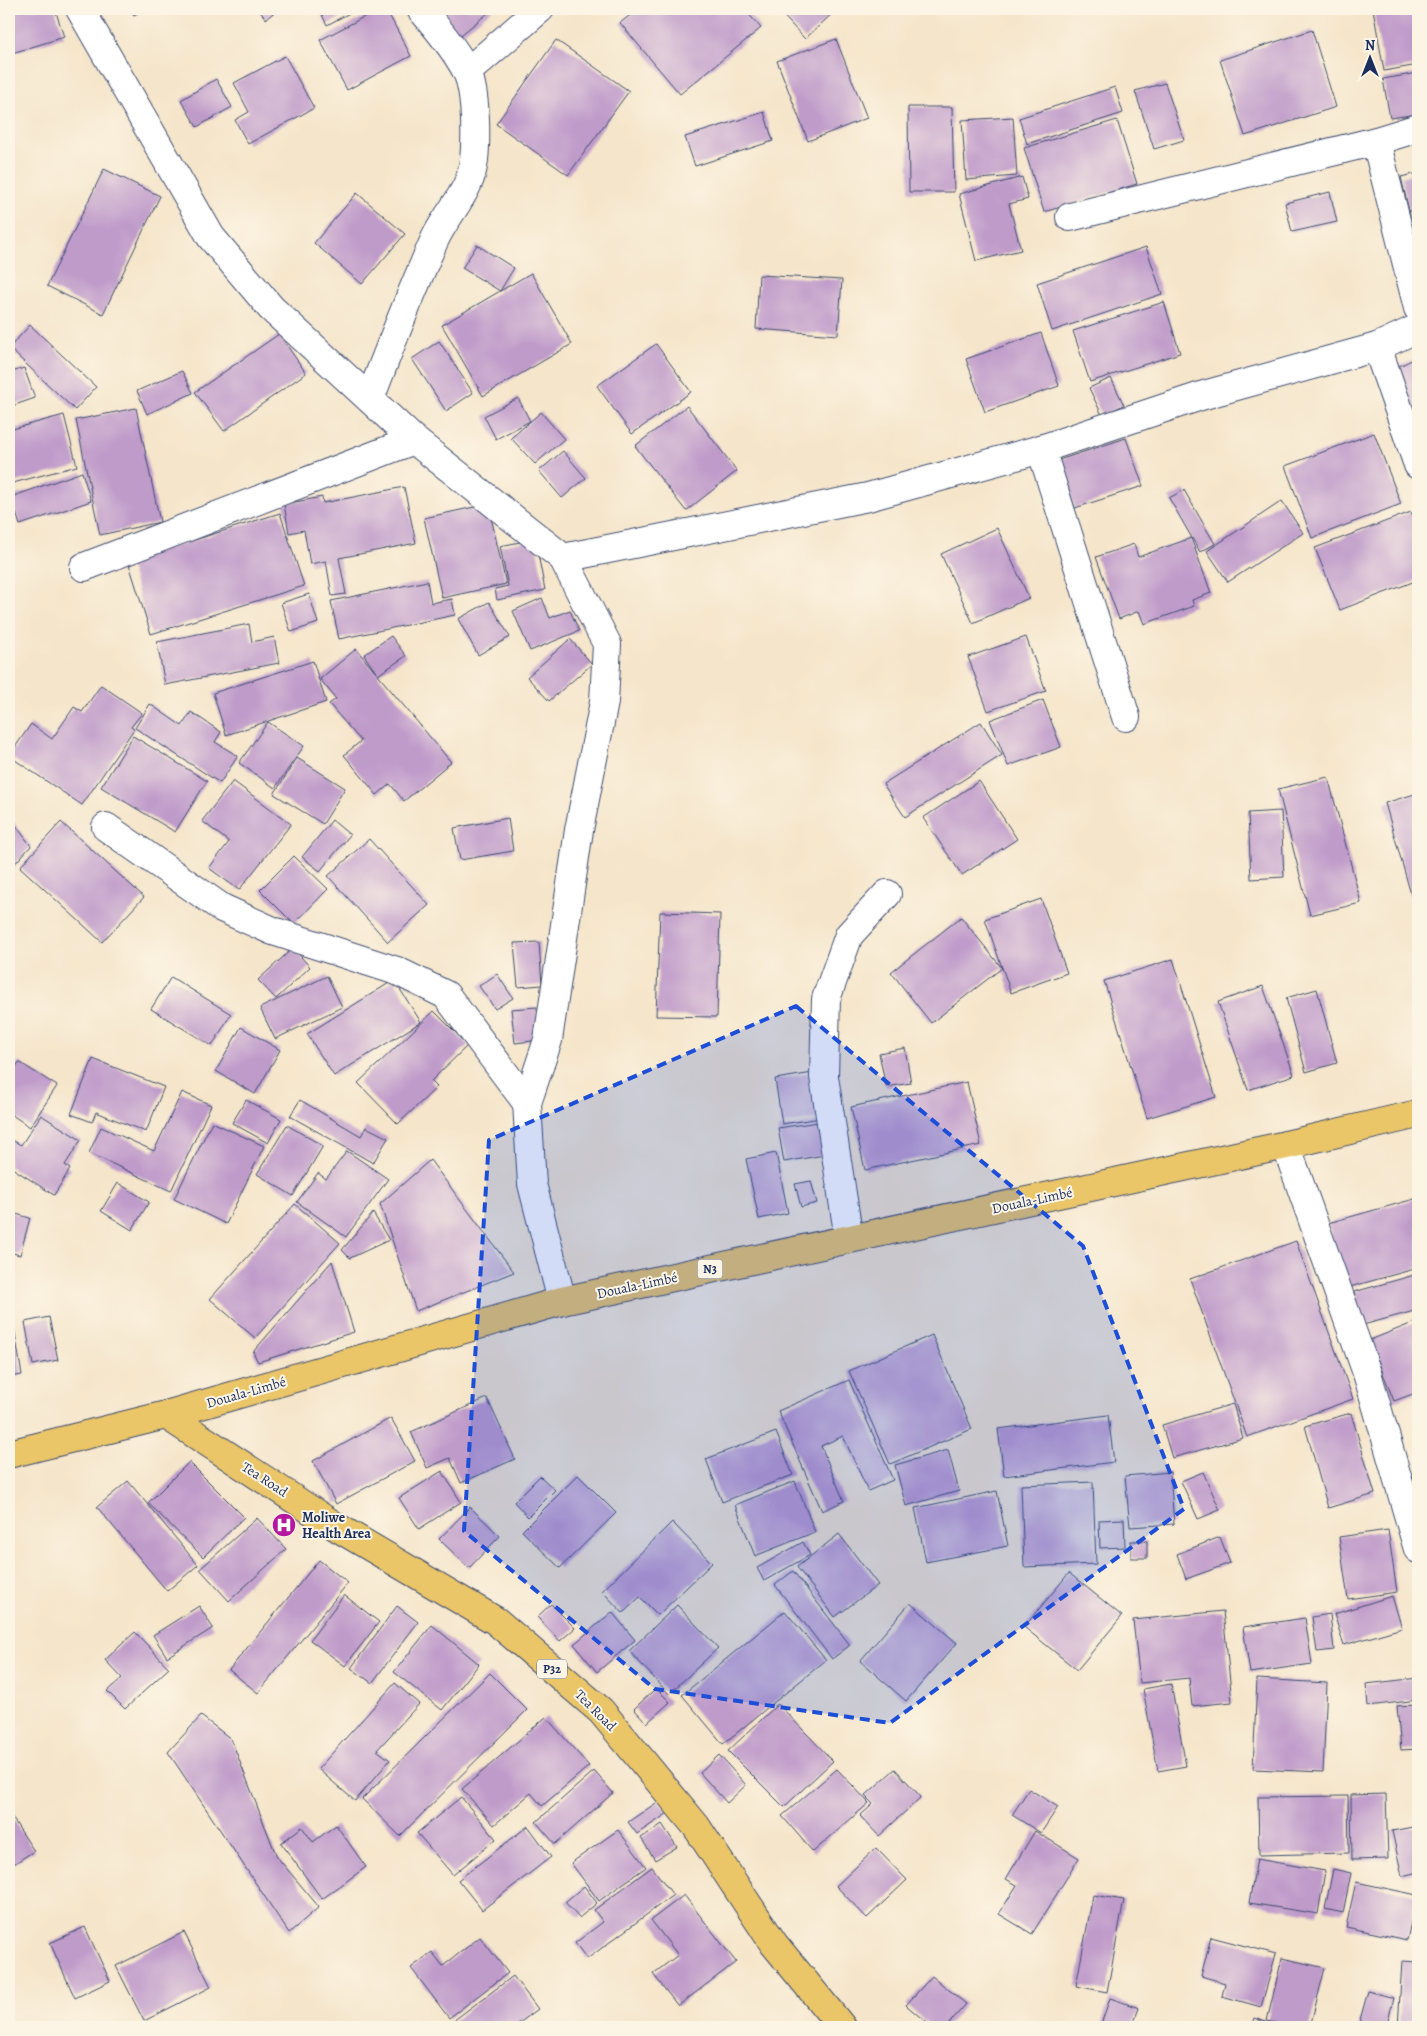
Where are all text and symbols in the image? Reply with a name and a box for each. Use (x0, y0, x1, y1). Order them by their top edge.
north arrow (1344, 32, 1394, 82)
text: N (1365, 36, 1375, 55)
street label: Douala-Limbé (990, 1183, 1074, 1218)
road number: N3 (698, 1260, 722, 1278)
street label: Douala-Limbé (595, 1268, 679, 1303)
street label: Douala-Limbé (204, 1372, 288, 1413)
street label: Tea Road (238, 1457, 292, 1502)
place label: Moliwe Health Area (302, 1508, 371, 1543)
hospital icon: Moliwe Health Area (271, 1512, 297, 1538)
road number: P32 (537, 1660, 567, 1678)
street label: Tea Road (571, 1685, 621, 1736)

